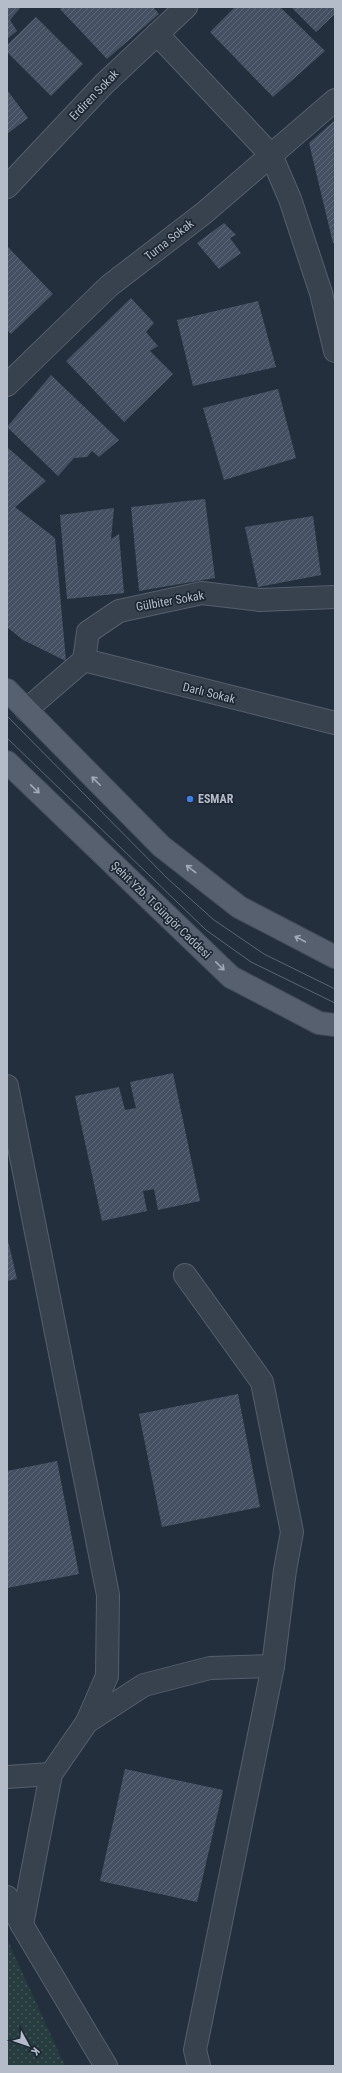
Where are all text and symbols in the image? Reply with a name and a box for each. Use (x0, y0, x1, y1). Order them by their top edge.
street label: Erdiren Sokak (66, 66, 122, 123)
street label: Turna Sokak (142, 216, 197, 263)
street label: Gülbiter Sokak (135, 588, 206, 614)
street label: Darlı Sokak (181, 680, 237, 706)
one-way arrow (91, 776, 101, 786)
one-way arrow (30, 784, 40, 794)
place label: ESMAR (198, 792, 234, 806)
marker: ESMAR (185, 794, 195, 804)
street label: Şehit Yzb. T.Güngör Caddesi (108, 859, 214, 961)
one-way arrow (186, 865, 197, 874)
one-way arrow (295, 934, 307, 942)
one-way arrow (215, 961, 225, 971)
north arrow (8, 2025, 48, 2065)
text: K (28, 2045, 42, 2058)

